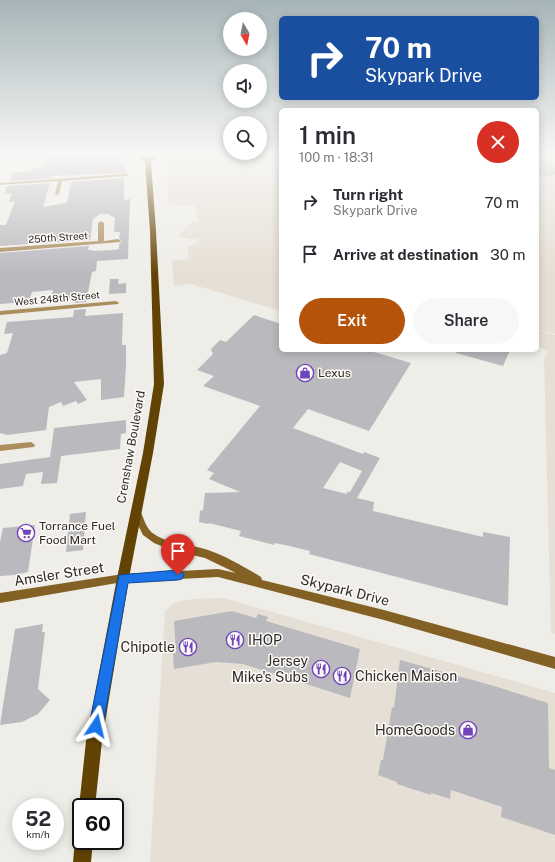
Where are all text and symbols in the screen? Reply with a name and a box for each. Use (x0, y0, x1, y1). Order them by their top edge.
north arrow (223, 12, 267, 56)
map controls (223, 12, 267, 160)
text: 70 m (365, 31, 432, 64)
icon: right (299, 32, 351, 84)
button: sound (223, 64, 267, 108)
text: Skypark Drive (365, 65, 482, 86)
button: search (223, 116, 267, 160)
text: 1 min (299, 121, 356, 149)
button: close (477, 121, 519, 163)
text: 100 m · 18:31 (299, 150, 374, 165)
text: Turn right (333, 186, 403, 203)
icon: right (299, 191, 321, 213)
text: 70 m (484, 194, 519, 211)
text: Skypark Drive (333, 203, 418, 218)
street label: 250th Street (28, 229, 88, 245)
icon: arrive (299, 243, 321, 265)
text: Arrive at destination (333, 246, 478, 263)
text: 30 m (490, 246, 526, 263)
street label: West 248th Street (14, 288, 100, 308)
button: Exit (299, 298, 405, 344)
button: Share (413, 298, 519, 344)
shop icon: Lexus (295, 363, 315, 383)
place label: Lexus (318, 366, 351, 380)
street label: Crenshaw Boulevard (114, 389, 148, 505)
place label: Torrance Fuel Food Mart (39, 519, 116, 547)
supermarket icon: Torrance Fuel Food Mart (16, 523, 36, 543)
pin (161, 534, 195, 575)
icon: arrive (167, 540, 189, 562)
street label: Amsler Street (13, 559, 105, 589)
street label: Skypark Drive (299, 571, 391, 609)
restaurant icon: IHOP (225, 630, 245, 650)
place label: IHOP (248, 632, 282, 648)
restaurant icon: Chipotle (178, 637, 198, 657)
place label: Chipotle (121, 639, 175, 655)
place label: Jersey Mike's Subs (232, 653, 308, 685)
restaurant icon: Jersey Mike's Subs (311, 659, 331, 679)
restaurant icon: Chicken Maison (332, 666, 352, 686)
place label: Chicken Maison (355, 668, 457, 684)
position arrow (75, 705, 117, 747)
shop icon: HomeGoods (458, 720, 478, 740)
place label: HomeGoods (375, 722, 455, 738)
speed limit sign: 60 (72, 798, 124, 850)
text: 52 (25, 807, 51, 831)
text: km/h (26, 828, 50, 840)

